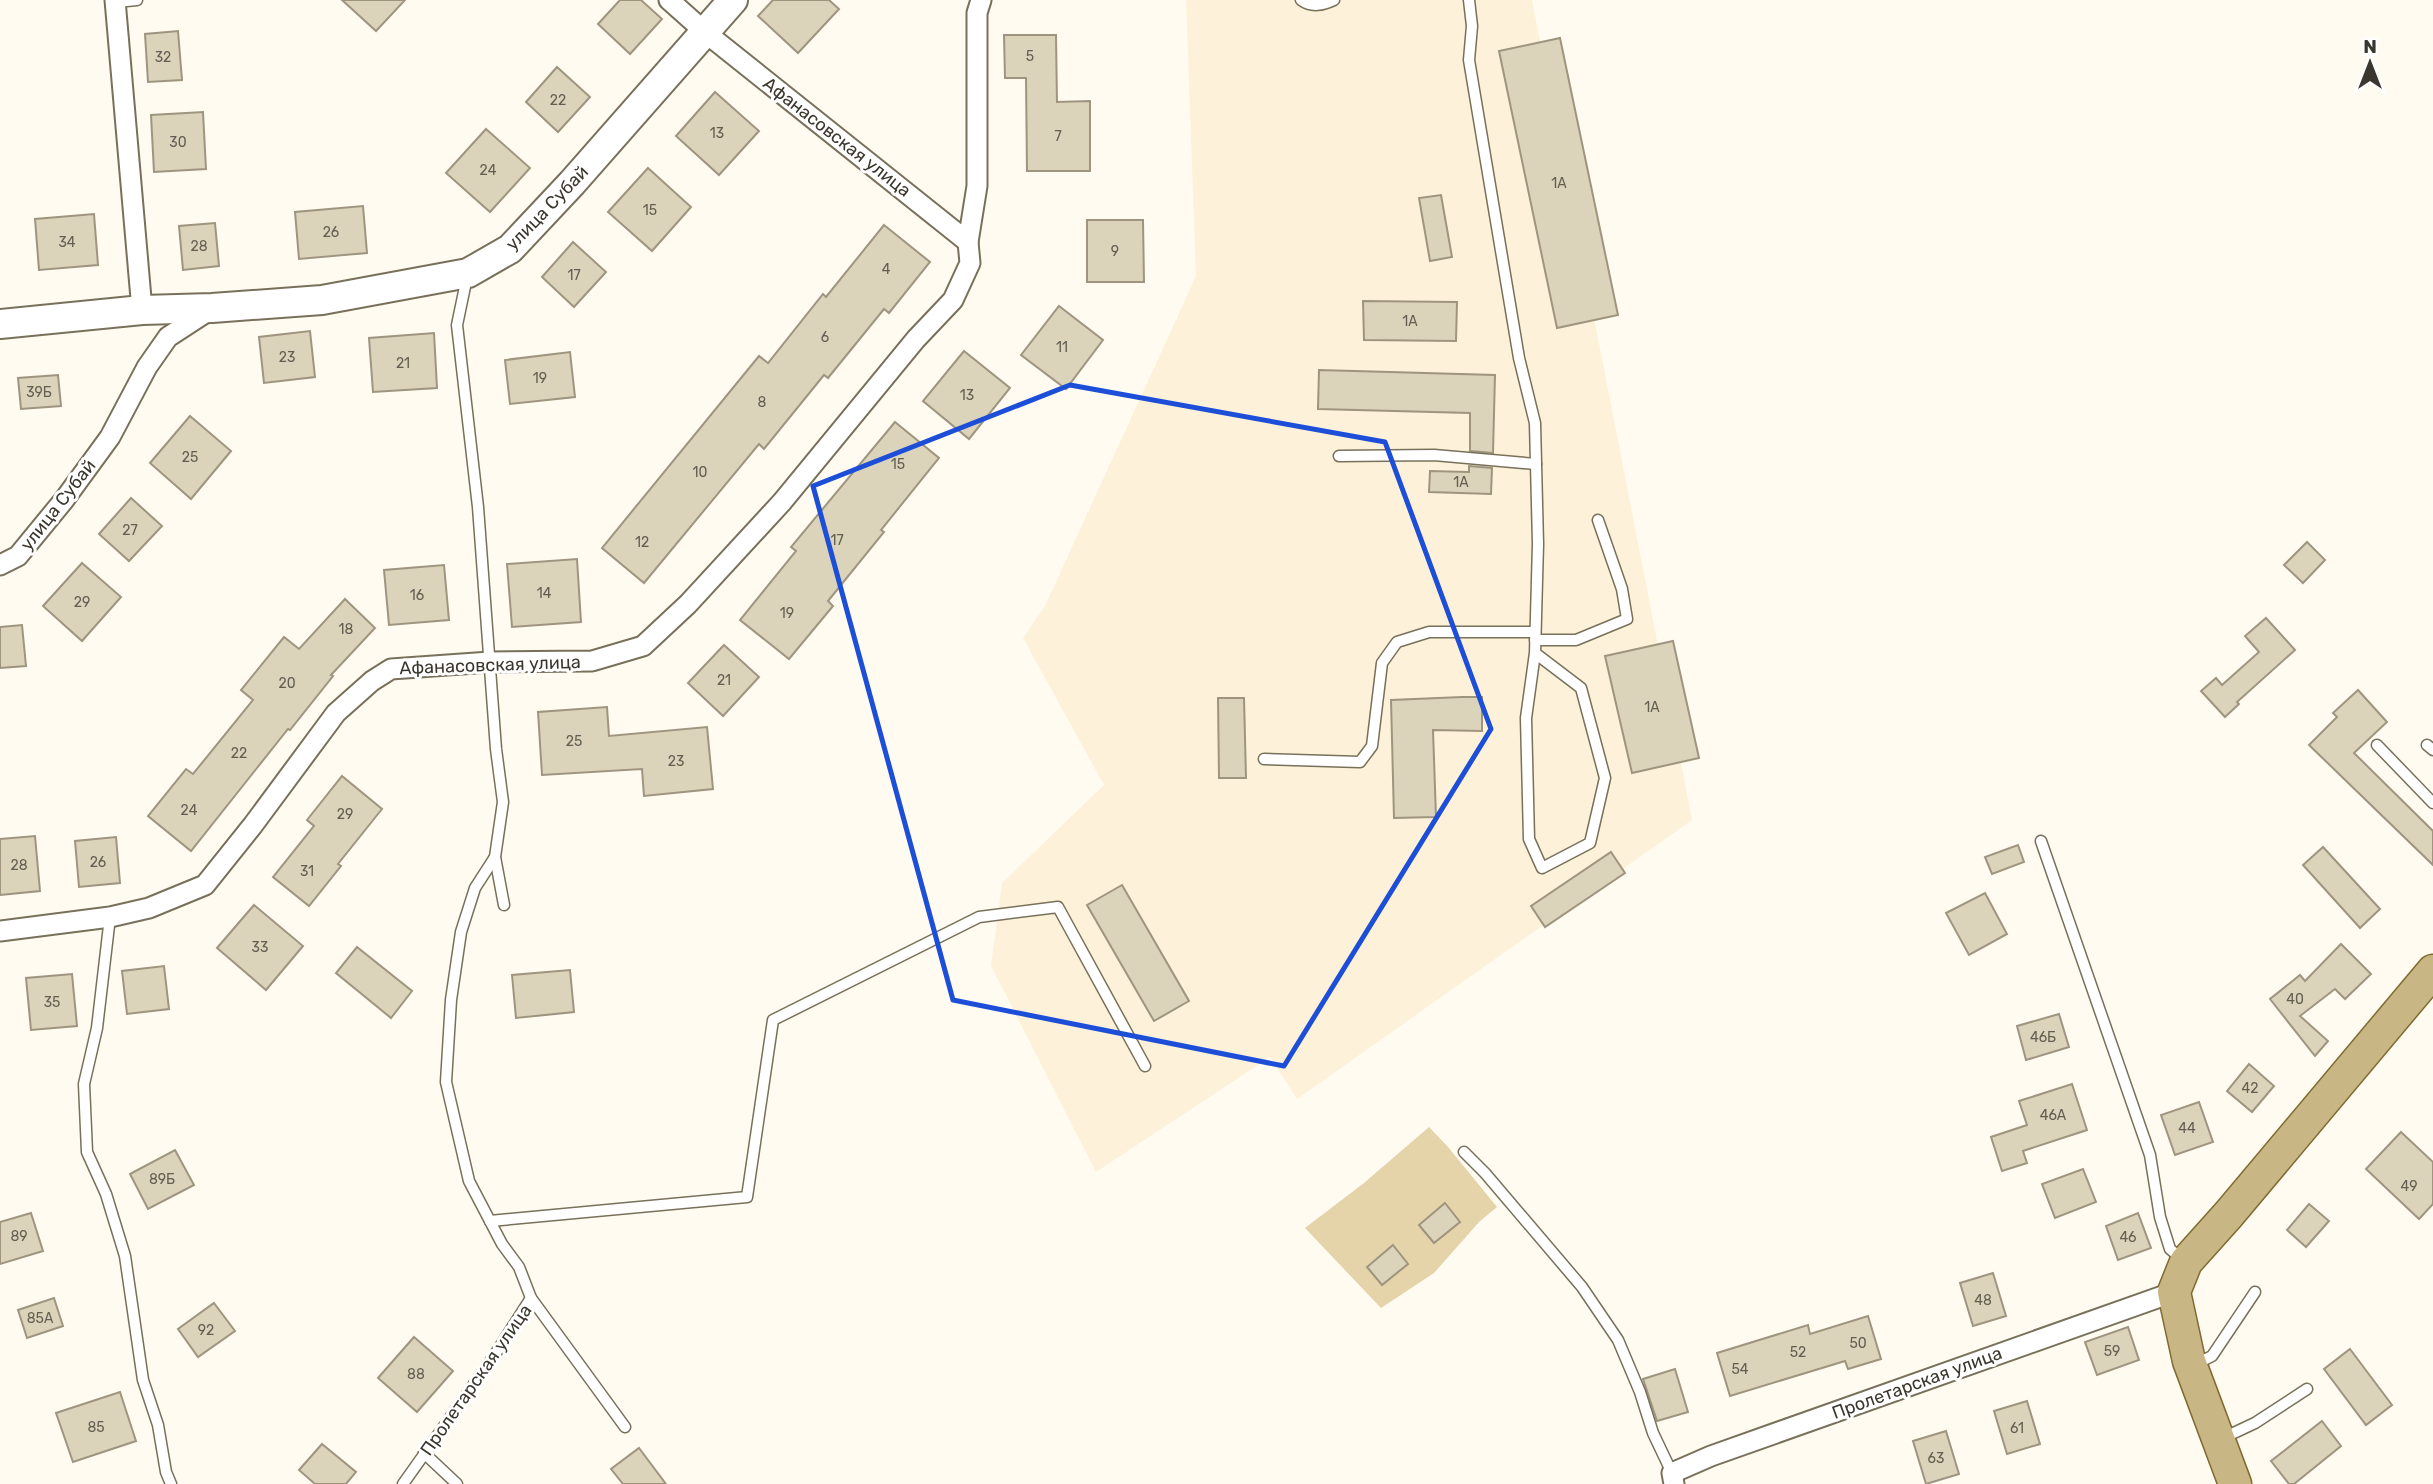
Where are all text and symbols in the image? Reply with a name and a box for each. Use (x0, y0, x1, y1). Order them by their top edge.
north arrow (2335, 28, 2405, 98)
text: N (2363, 35, 2377, 58)
house number: 5 (1026, 48, 1034, 65)
house number: 32 (155, 49, 171, 66)
street label: Афанасовская улица (759, 72, 915, 202)
house number: 22 (550, 92, 566, 109)
house number: 13 (710, 125, 724, 142)
house number: 7 (1054, 128, 1062, 145)
house number: 30 (169, 134, 187, 151)
street label: улица Субай (501, 161, 593, 255)
house number: 24 (480, 162, 497, 179)
house number: 1А (1551, 175, 1567, 192)
house number: 15 (643, 202, 657, 219)
house number: 26 (323, 224, 339, 241)
house number: 34 (58, 234, 76, 251)
house number: 28 (190, 238, 208, 255)
house number: 9 (1111, 243, 1119, 260)
house number: 4 (882, 261, 891, 278)
house number: 17 (567, 267, 581, 284)
house number: 1А (1402, 313, 1418, 330)
house number: 6 (821, 329, 829, 346)
house number: 11 (1056, 339, 1068, 356)
house number: 23 (279, 349, 295, 366)
house number: 21 (396, 355, 410, 372)
house number: 19 (533, 370, 547, 387)
house number: 39Б (26, 384, 52, 401)
house number: 13 (960, 387, 974, 404)
house number: 8 (758, 394, 767, 411)
house number: 25 (182, 449, 198, 466)
street label: улица Субай (16, 455, 100, 555)
house number: 15 (891, 456, 905, 473)
house number: 10 (693, 464, 708, 481)
house number: 1А (1453, 474, 1469, 491)
house number: 27 (122, 522, 138, 539)
house number: 17 (830, 532, 844, 549)
house number: 12 (635, 534, 649, 551)
house number: 14 (537, 585, 552, 602)
house number: 16 (410, 587, 424, 604)
house number: 29 (74, 594, 90, 611)
house number: 19 (780, 605, 794, 622)
house number: 18 (339, 621, 354, 638)
street label: Афанасовская улица (399, 651, 581, 679)
house number: 21 (717, 672, 731, 689)
house number: 20 (278, 675, 296, 692)
house number: 1А (1644, 699, 1660, 716)
house number: 25 (566, 733, 582, 750)
house number: 22 (231, 745, 247, 762)
house number: 23 (668, 753, 684, 770)
house number: 24 (181, 802, 198, 819)
house number: 29 (337, 806, 353, 823)
house number: 26 (90, 854, 106, 871)
house number: 28 (10, 857, 28, 874)
house number: 31 (300, 863, 314, 880)
house number: 33 (252, 939, 268, 956)
house number: 40 (2286, 991, 2304, 1008)
house number: 35 (44, 994, 60, 1011)
house number: 46Б (2030, 1029, 2056, 1046)
house number: 42 (2242, 1080, 2258, 1097)
house number: 46А (2040, 1107, 2067, 1124)
house number: 44 (2178, 1120, 2196, 1137)
house number: 89Б (149, 1171, 175, 1188)
house number: 49 (2401, 1178, 2417, 1195)
house number: 89 (10, 1228, 28, 1245)
house number: 46 (2119, 1229, 2137, 1246)
house number: 48 (1974, 1292, 1992, 1309)
street label: Пролетарская улица (415, 1300, 537, 1460)
house number: 85А (27, 1310, 54, 1327)
house number: 92 (198, 1322, 214, 1339)
house number: 50 (1849, 1335, 1867, 1352)
street label: Пролетарская улица (1829, 1342, 2005, 1424)
house number: 59 (2104, 1343, 2120, 1360)
house number: 52 (1790, 1344, 1806, 1361)
house number: 54 (1731, 1361, 1749, 1378)
house number: 88 (407, 1366, 425, 1383)
house number: 85 (87, 1419, 105, 1436)
house number: 61 (2010, 1420, 2024, 1437)
house number: 63 (1928, 1450, 1944, 1467)

